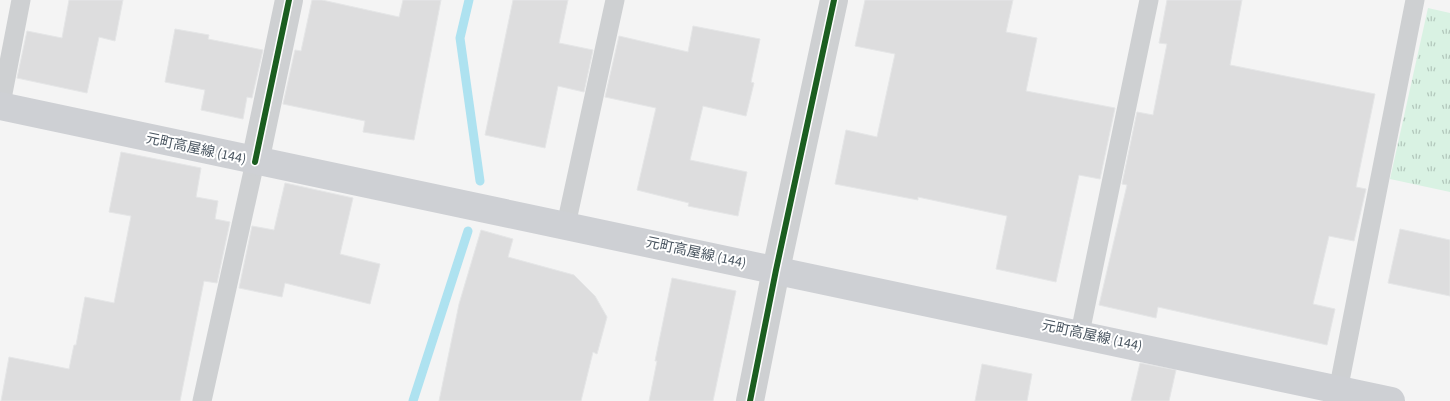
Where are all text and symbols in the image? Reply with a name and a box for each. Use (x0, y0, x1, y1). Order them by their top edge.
street label: 元町高屋線 (144) (144, 129, 248, 169)
street label: 元町高屋線 (144) (644, 233, 748, 273)
street label: 元町高屋線 (144) (1040, 316, 1144, 356)

